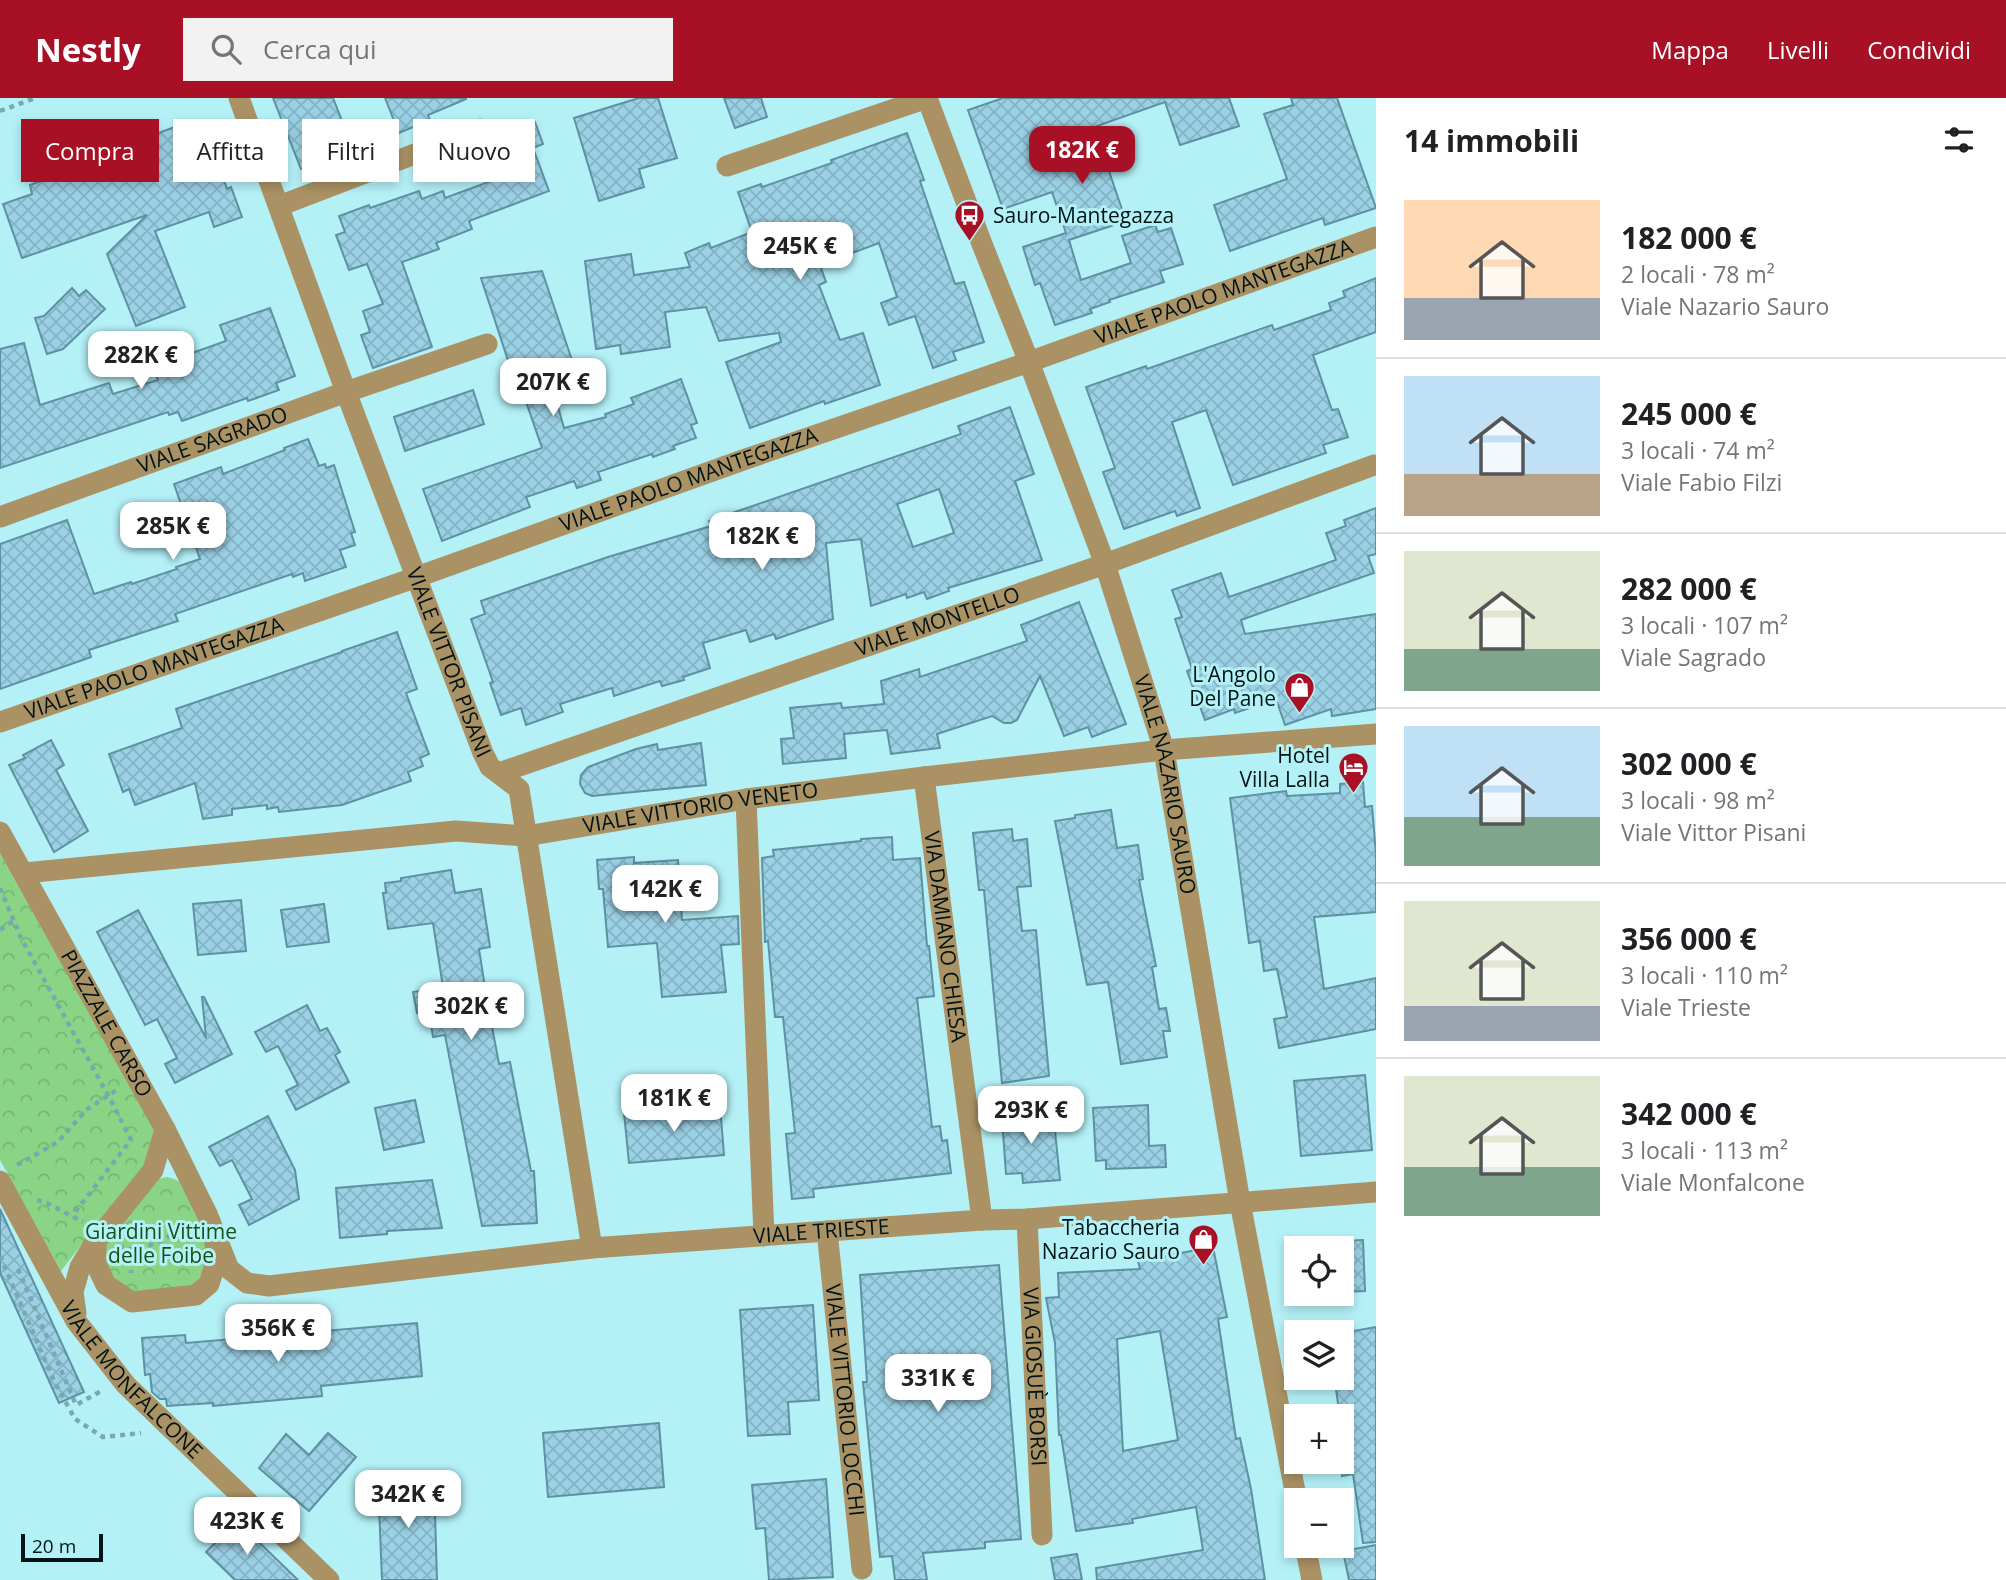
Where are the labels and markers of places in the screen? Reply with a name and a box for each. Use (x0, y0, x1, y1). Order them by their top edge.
pin: 182K € (1025, 126, 1139, 186)
bus stop icon: Sauro-Mantegazza (953, 199, 987, 243)
place label: Sauro-Mantegazza (993, 201, 1174, 229)
pin: 245K € (743, 222, 857, 282)
pin: 282K € (84, 331, 198, 391)
pin: 207K € (496, 358, 610, 418)
pin: 285K € (116, 503, 230, 562)
pin: 182K € (705, 512, 819, 572)
place label: L'Angolo Del Pane (1189, 660, 1276, 712)
shop icon: L'Angolo Del Pane (1282, 670, 1316, 714)
place label: Hotel Villa Lalla (1240, 741, 1330, 793)
hotel icon: Hotel Villa Lalla (1336, 751, 1370, 795)
pin: 142K € (608, 866, 722, 925)
pin: 302K € (414, 982, 528, 1042)
pin: 181K € (617, 1074, 731, 1134)
pin: 293K € (974, 1086, 1088, 1146)
place label: Tabaccheria Nazario Sauro (1042, 1213, 1180, 1265)
shop icon: Tabaccheria Nazario Sauro (1186, 1223, 1220, 1267)
pin: 356K € (221, 1304, 335, 1364)
pin: 331K € (881, 1354, 995, 1414)
pin: 342K € (351, 1470, 465, 1530)
pin: 423K € (190, 1498, 304, 1557)

